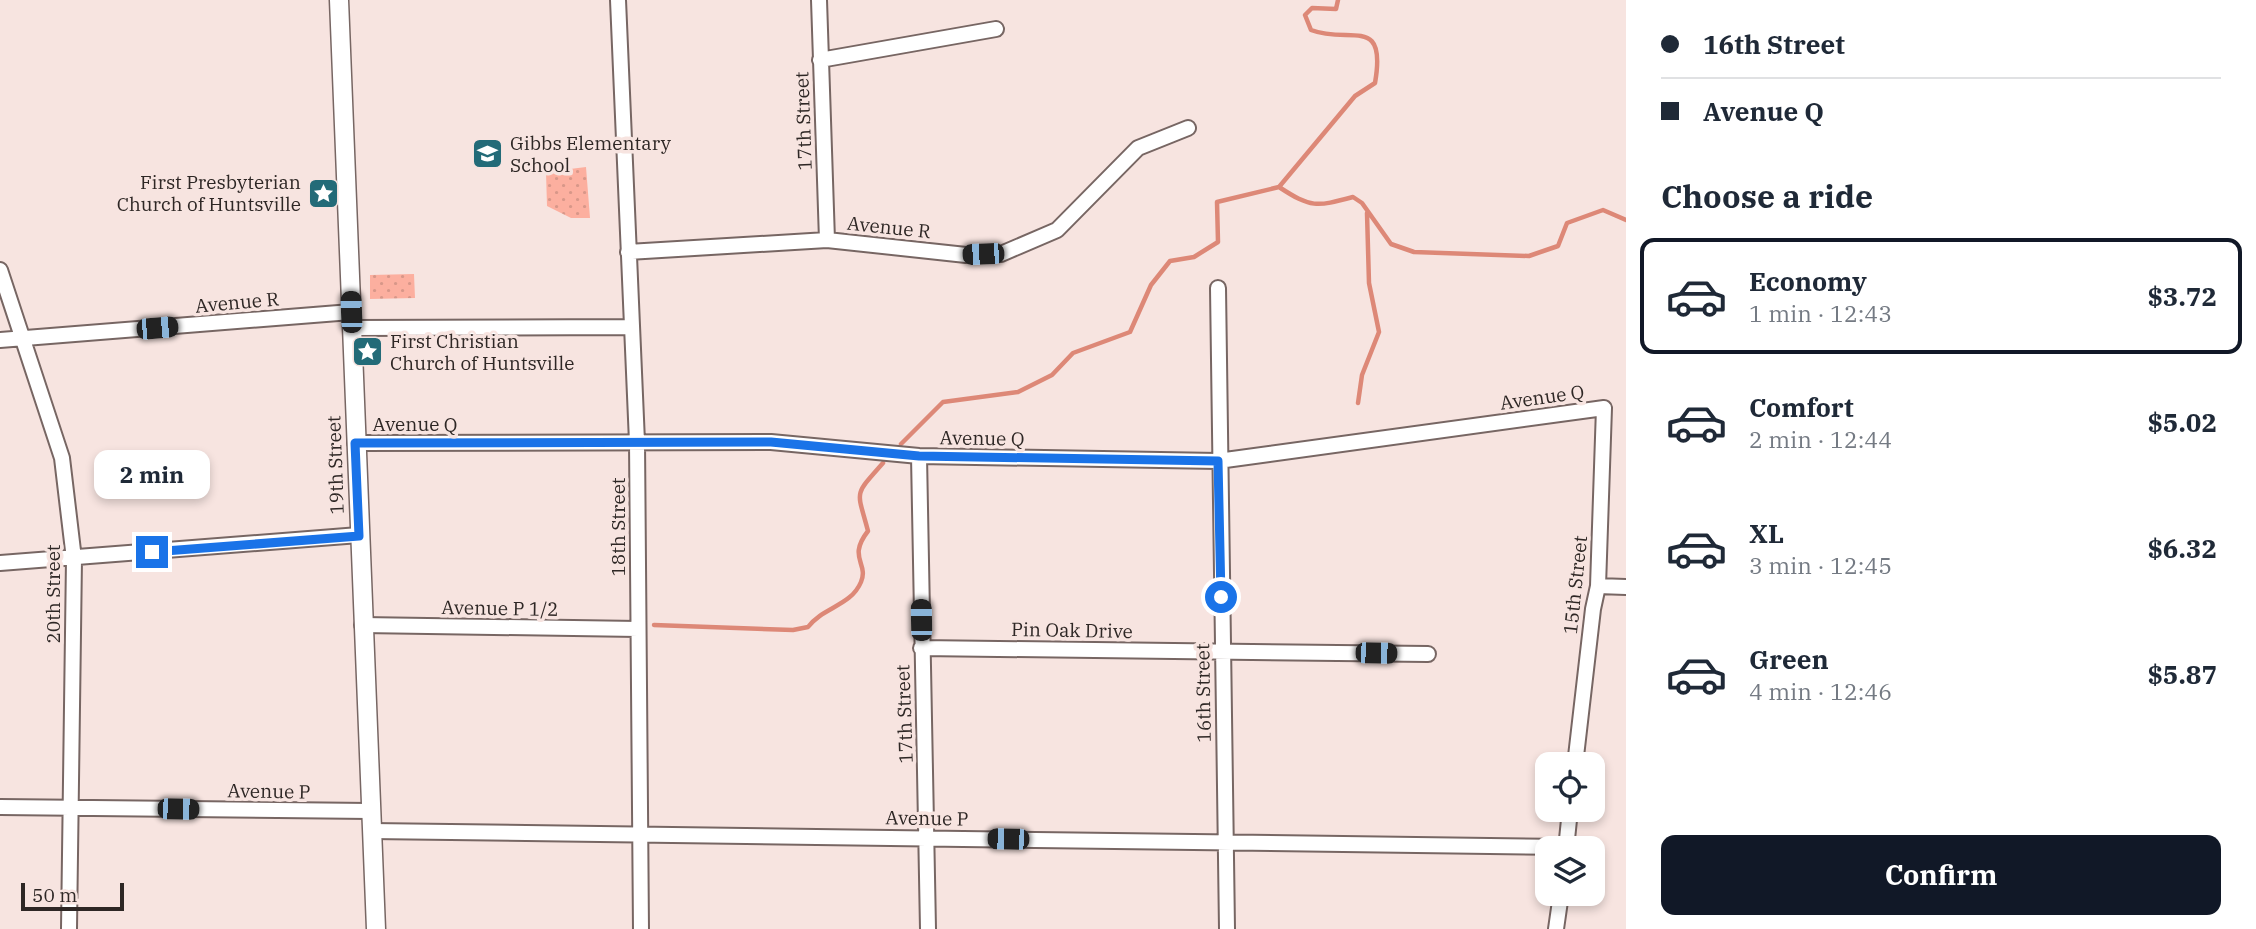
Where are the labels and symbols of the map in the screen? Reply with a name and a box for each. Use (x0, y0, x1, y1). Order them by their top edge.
street label: 17th Street (789, 71, 817, 171)
place label: Gibbs Elementary School (510, 131, 672, 177)
school or university icon: Gibbs Elementary School (470, 137, 504, 171)
place label: First Presbyterian Church of Huntsville (117, 170, 301, 216)
place icon: First Presbyterian Church of Huntsville (307, 176, 341, 210)
street label: Avenue R (846, 211, 932, 243)
car (962, 243, 1005, 265)
street label: Avenue R (194, 286, 280, 318)
car (340, 291, 363, 333)
car (136, 316, 179, 340)
place label: First Christian Church of Huntsville (390, 329, 574, 375)
place icon: First Christian Church of Huntsville (350, 335, 384, 369)
street label: Avenue Q (1498, 379, 1586, 415)
street label: Avenue Q (373, 412, 457, 436)
street label: 19th Street (321, 415, 349, 515)
street label: Avenue Q (939, 425, 1025, 451)
callout: 2 min (94, 450, 210, 500)
street label: 18th Street (606, 477, 630, 577)
street label: 15th Street (1558, 534, 1592, 636)
route end (136, 536, 168, 568)
street label: 20th Street (41, 544, 65, 644)
route start (1205, 581, 1237, 613)
street label: Avenue P 1/2 (441, 595, 559, 621)
car (911, 599, 932, 641)
street label: Pin Oak Drive (1011, 617, 1133, 643)
car (1355, 642, 1398, 664)
street label: 16th Street (1190, 643, 1216, 743)
street label: 17th Street (890, 664, 918, 764)
street label: Avenue P (227, 778, 311, 804)
car (157, 798, 200, 820)
street label: Avenue P (885, 805, 969, 831)
car (987, 828, 1030, 850)
scale bar (21, 880, 124, 912)

